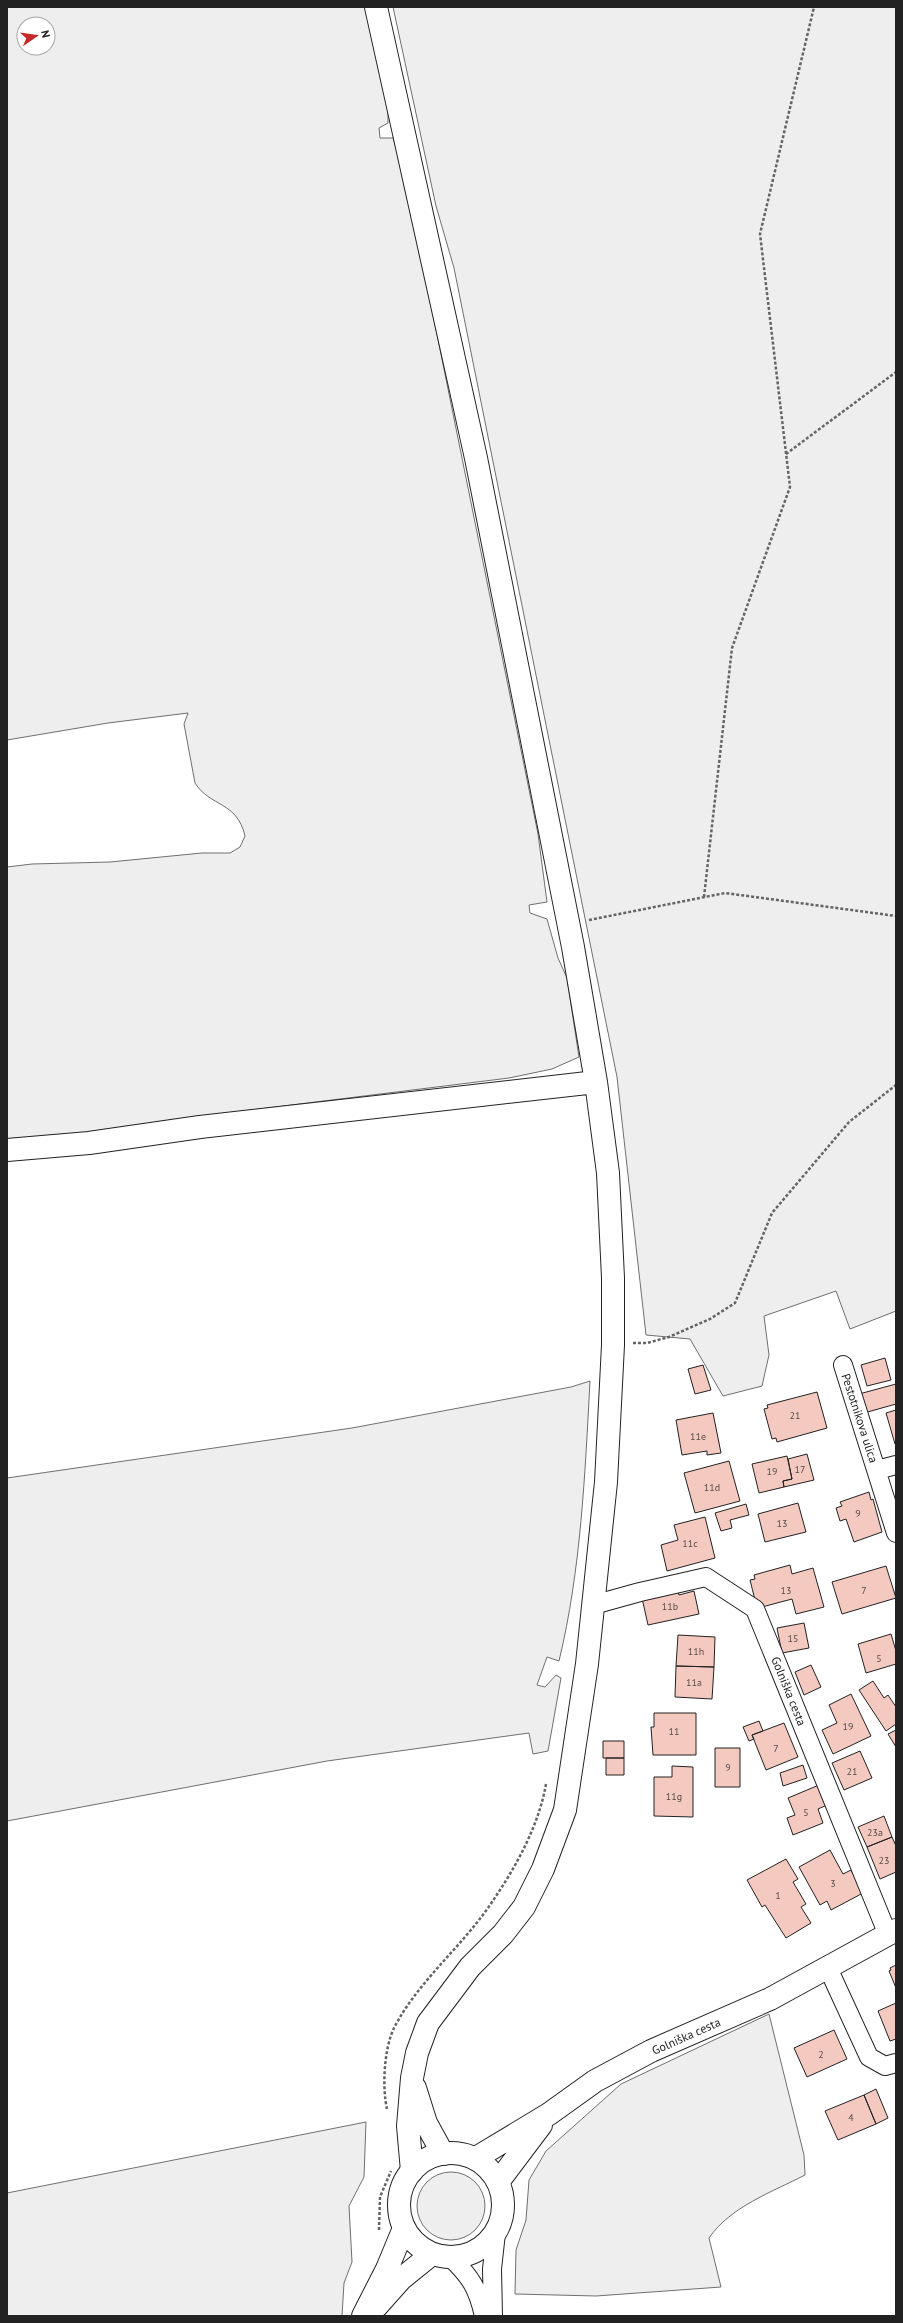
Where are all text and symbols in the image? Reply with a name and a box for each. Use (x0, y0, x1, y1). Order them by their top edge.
north arrow (16, 16, 56, 56)
text: N (38, 29, 53, 39)
street label: Pestotnikova ulica (838, 1371, 882, 1465)
house number: 21 (790, 1409, 800, 1422)
house number: 11e (690, 1430, 706, 1443)
house number: 17 (795, 1463, 805, 1476)
house number: 19 (767, 1465, 777, 1478)
house number: 11d (704, 1481, 720, 1494)
house number: 9 (855, 1507, 861, 1520)
house number: 13 (777, 1517, 787, 1530)
house number: 11c (682, 1537, 698, 1550)
house number: 13 (781, 1584, 791, 1597)
house number: 7 (861, 1584, 867, 1597)
house number: 11b (662, 1600, 678, 1613)
house number: 15 (788, 1632, 798, 1645)
house number: 11h (688, 1645, 704, 1658)
house number: 5 (876, 1652, 882, 1665)
street label: Golniška cesta (768, 1654, 810, 1728)
house number: 11a (686, 1676, 702, 1689)
house number: 19 (843, 1720, 853, 1733)
house number: 11 (669, 1725, 679, 1738)
house number: 7 (773, 1742, 779, 1755)
house number: 9 (725, 1761, 731, 1774)
house number: 21 (847, 1765, 857, 1778)
house number: 11g (666, 1790, 682, 1803)
house number: 5 (803, 1806, 809, 1819)
house number: 23a (867, 1826, 883, 1839)
house number: 23 (879, 1854, 889, 1867)
house number: 3 (830, 1877, 836, 1890)
house number: 1 (775, 1889, 781, 1902)
street label: Golniška cesta (649, 2014, 723, 2058)
house number: 2 (818, 2048, 824, 2061)
house number: 4 (848, 2111, 854, 2124)

